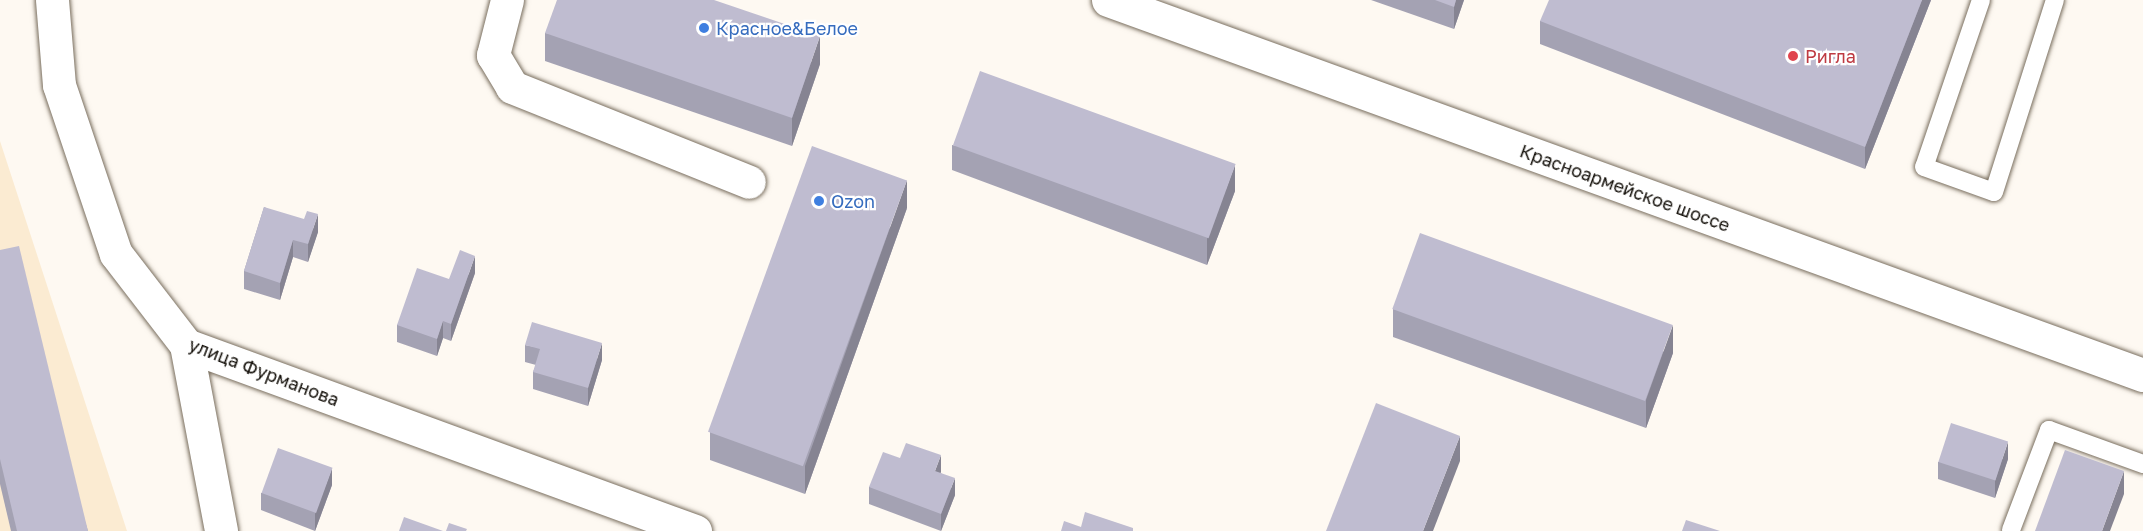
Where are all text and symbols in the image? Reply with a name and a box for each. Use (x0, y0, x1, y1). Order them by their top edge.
place label: Красное&Белое (716, 17, 858, 39)
marker: Красное&Белое (697, 21, 711, 35)
place label: Ригла (1805, 45, 1856, 67)
marker: Ригла (1786, 49, 1800, 63)
street label: Красноармейское шоссе (1517, 140, 1733, 236)
place label: Ozon (831, 190, 875, 212)
marker: Ozon (812, 194, 826, 208)
street label: улица Фурманова (186, 333, 342, 411)

